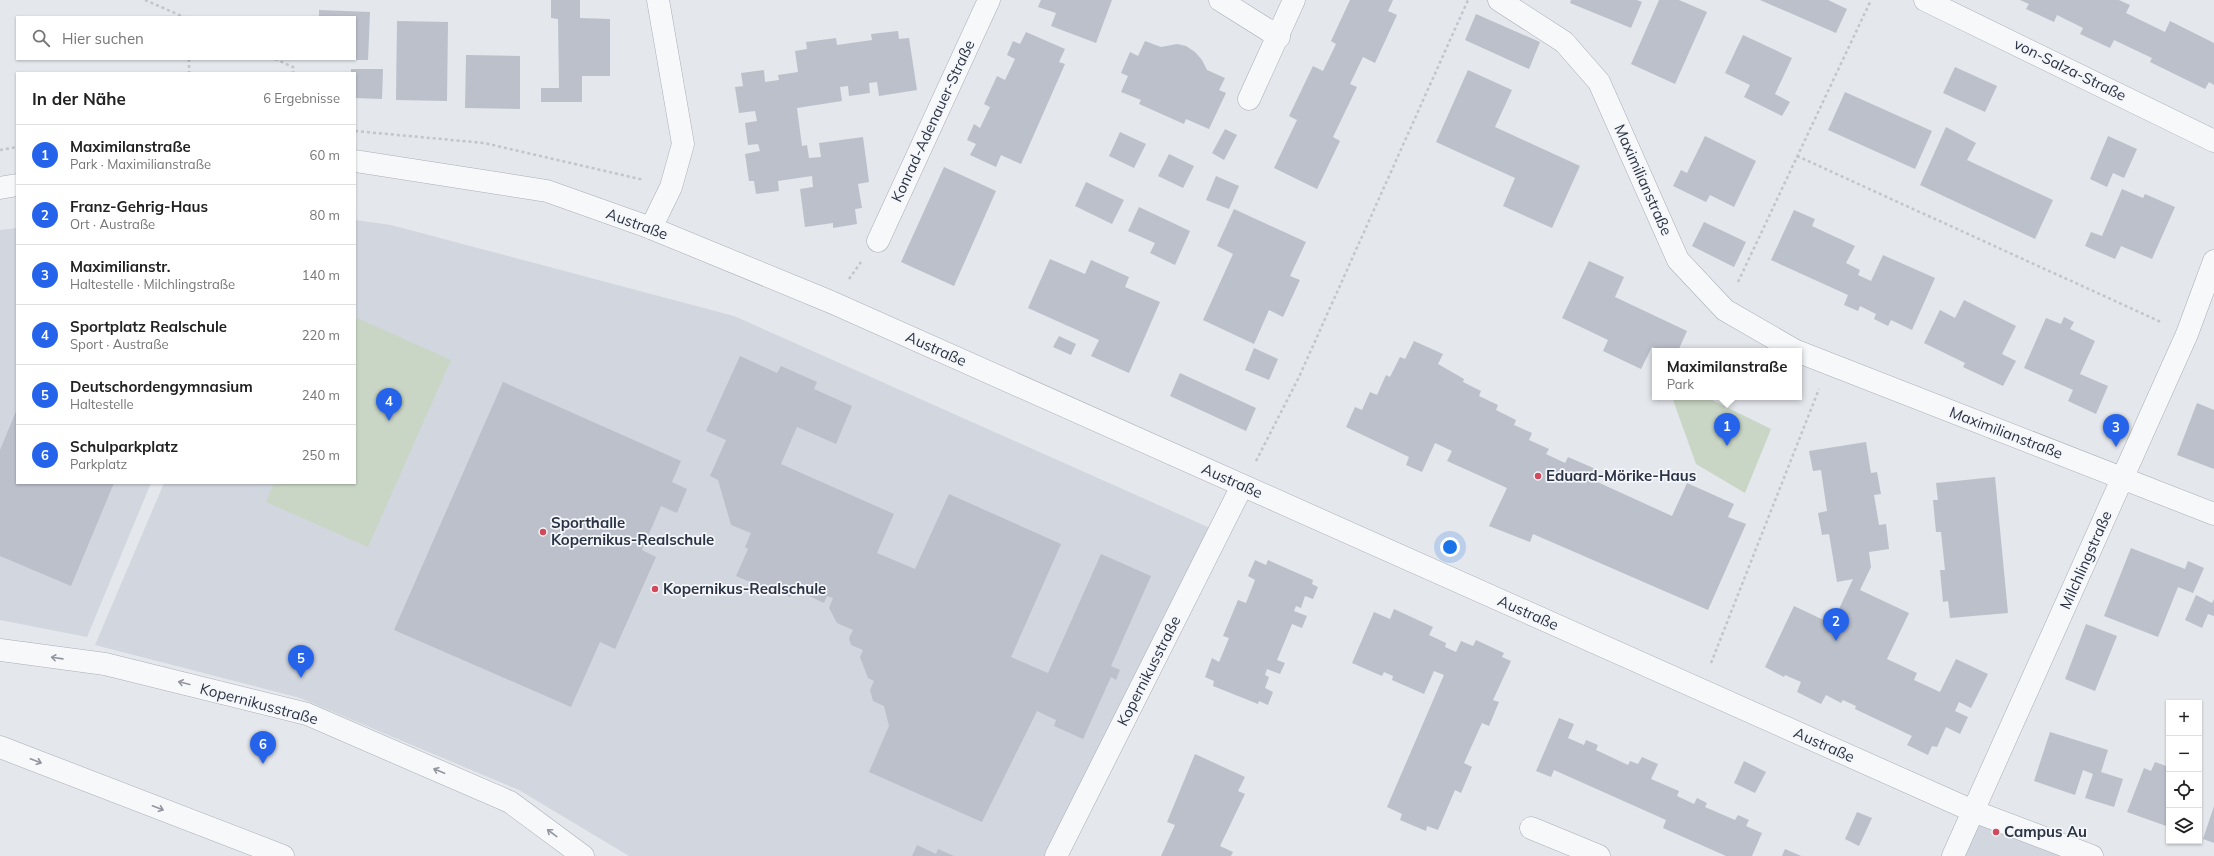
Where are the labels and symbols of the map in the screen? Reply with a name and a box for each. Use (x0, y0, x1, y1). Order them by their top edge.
street label: von-Salza-Straße (2011, 34, 2130, 105)
street label: Konrad-Adenauer-Straße (887, 37, 979, 205)
street label: Maximilianstraße (1610, 121, 1676, 238)
street label: Austraße (604, 204, 671, 243)
street label: Austraße (903, 327, 969, 370)
pin: 4 (376, 388, 402, 421)
street label: Maximilianstraße (1947, 402, 2066, 463)
pin: 1 (1714, 413, 1740, 446)
pin: 3 (2103, 414, 2129, 447)
street label: Austraße (1199, 459, 1265, 502)
place label: Eduard-Mörike-Haus (1546, 466, 1696, 485)
marker: Eduard-Mörike-Haus (1533, 471, 1543, 481)
street label: Milchlingstraße (2055, 508, 2116, 612)
place label: Sporthalle Kopernikus-Realschule (551, 513, 714, 549)
marker: Sporthalle Kopernikus-Realschule (538, 527, 548, 537)
your location (1440, 537, 1460, 557)
place label: Kopernikus-Realschule (663, 579, 826, 598)
marker: Kopernikus-Realschule (650, 584, 660, 594)
street label: Austraße (1495, 591, 1561, 634)
pin: 2 (1823, 608, 1849, 641)
street label: Kopernikusstraße (1113, 612, 1185, 729)
pin: 5 (288, 645, 314, 678)
one-way arrow (51, 654, 64, 661)
one-way arrow (178, 679, 191, 687)
street label: Kopernikusstraße (198, 679, 320, 728)
street label: Austraße (1791, 723, 1857, 766)
pin: 6 (250, 731, 276, 764)
one-way arrow (30, 757, 42, 765)
one-way arrow (433, 767, 445, 774)
one-way arrow (151, 804, 163, 812)
place label: Campus Au (2004, 822, 2087, 841)
marker: Campus Au (1991, 827, 2001, 837)
one-way arrow (547, 829, 558, 837)

